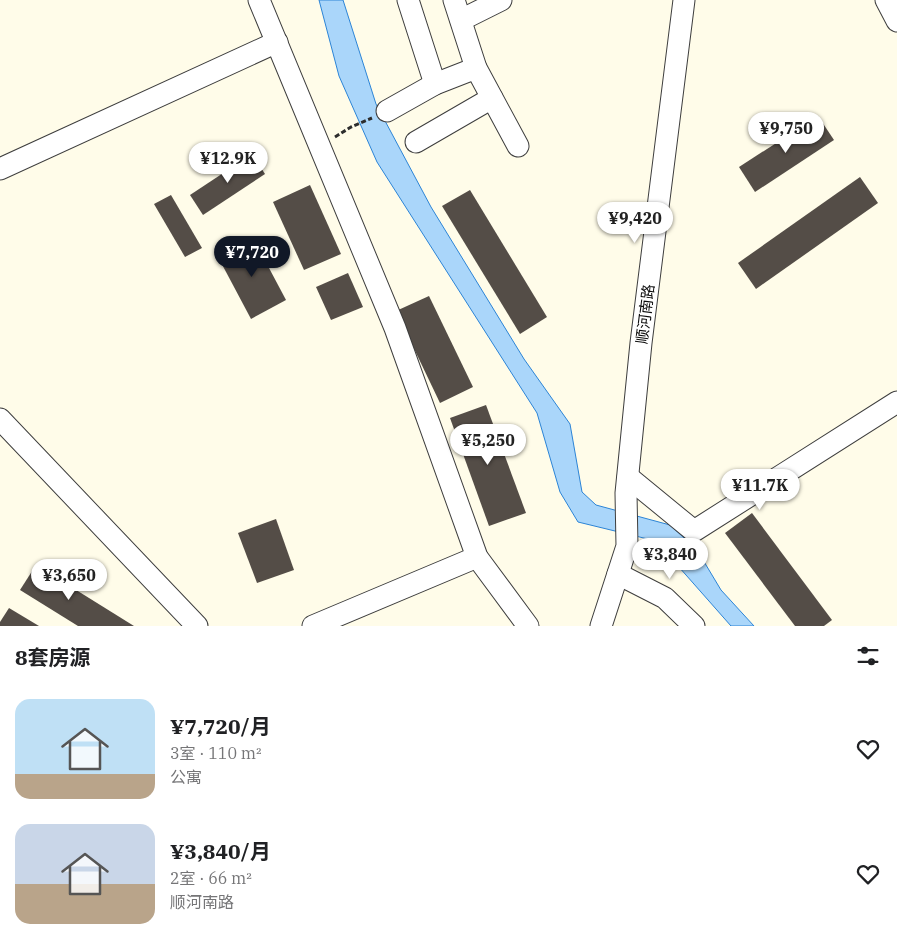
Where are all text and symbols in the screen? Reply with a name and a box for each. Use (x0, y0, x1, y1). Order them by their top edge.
pin: ¥9,750 (745, 112, 827, 154)
text: ¥9,750 (759, 118, 813, 138)
pin: ¥12.9K (187, 142, 269, 184)
text: ¥12.9K (200, 148, 256, 168)
pin: ¥9,420 (594, 202, 676, 244)
text: ¥9,420 (608, 208, 662, 228)
pin: ¥7,720 (211, 236, 293, 278)
text: ¥7,720 (225, 242, 279, 262)
street label: 顺河南路 (632, 283, 658, 345)
pin: ¥5,250 (447, 424, 529, 466)
text: ¥5,250 (461, 430, 515, 450)
pin: ¥11.7K (719, 468, 801, 511)
text: ¥11.7K (732, 475, 788, 495)
pin: ¥3,840 (629, 538, 711, 580)
text: ¥3,840 (643, 544, 697, 564)
pin: ¥3,650 (28, 558, 110, 601)
text: ¥3,650 (42, 565, 96, 585)
icon: filters (854, 642, 882, 670)
text: 8套房源 (15, 643, 91, 671)
text: ¥7,720/月 (170, 712, 271, 740)
icon: home (55, 719, 115, 779)
icon: heart (854, 735, 882, 763)
text: 3室 · 110 m² (170, 743, 262, 763)
text: 公寓 (170, 767, 202, 787)
text: ¥3,840/月 (170, 837, 271, 865)
icon: home (55, 844, 115, 904)
icon: heart (854, 860, 882, 888)
text: 2室 · 66 m² (170, 868, 252, 888)
text: 顺河南路 (170, 892, 234, 912)

